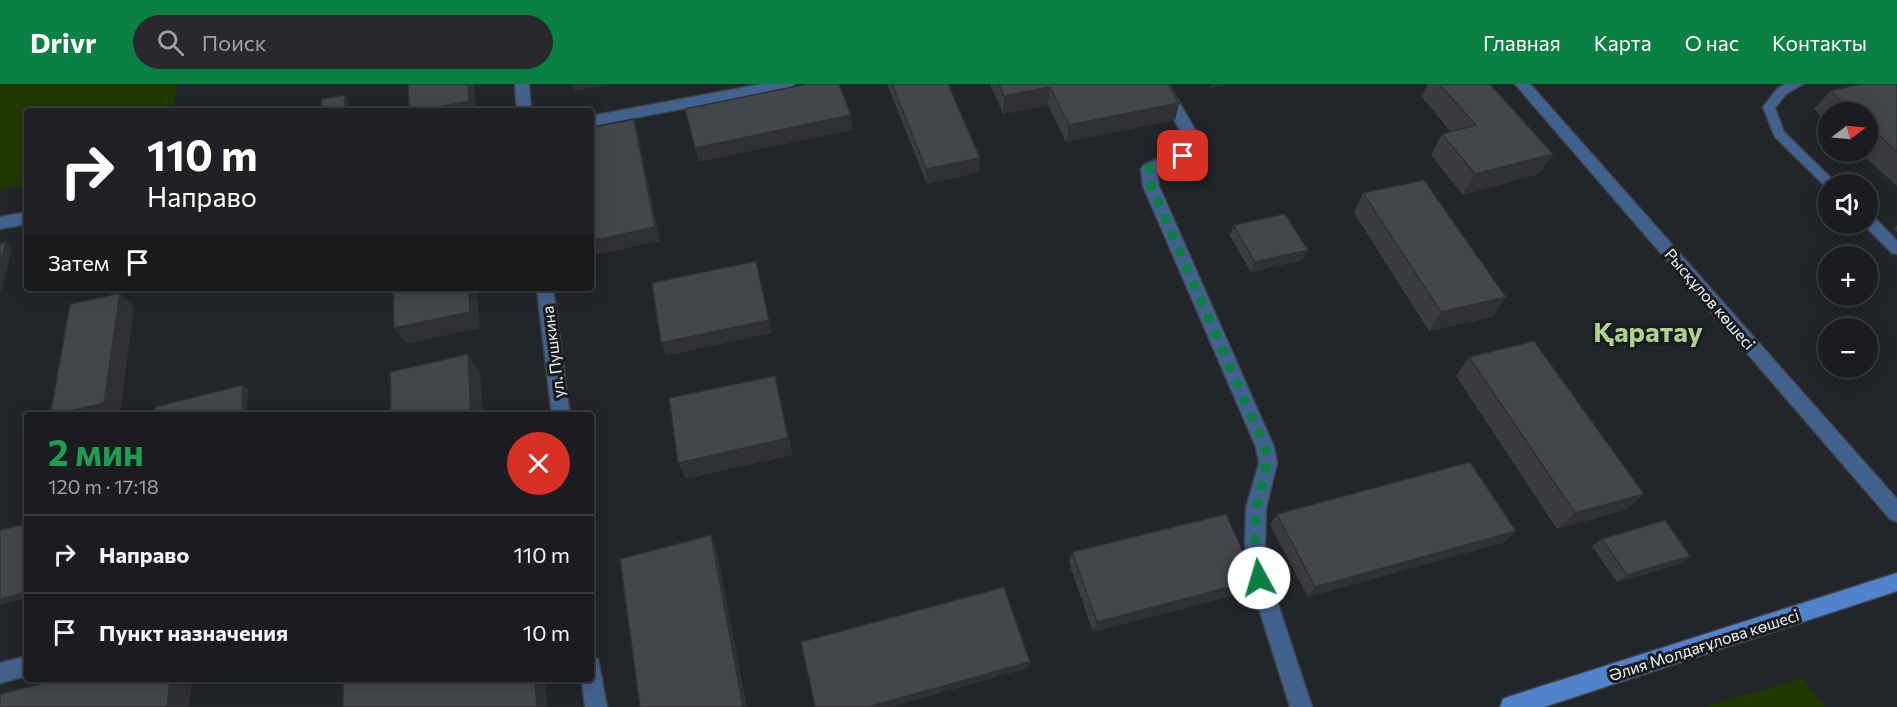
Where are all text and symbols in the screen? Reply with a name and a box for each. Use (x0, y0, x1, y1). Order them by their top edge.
search box (133, 15, 553, 69)
text: Drivr (30, 25, 97, 59)
icon: search (154, 26, 187, 59)
text: Поиск (202, 29, 266, 56)
text: Главная (1483, 30, 1561, 55)
text: Карта (1594, 30, 1652, 55)
text: О нас (1685, 30, 1739, 55)
text: Контакты (1772, 30, 1867, 55)
north arrow (1818, 102, 1878, 162)
map controls (1818, 102, 1878, 378)
text: 110 m (147, 128, 258, 180)
pin (1157, 130, 1208, 181)
icon: right (48, 132, 126, 210)
icon: arrive (1166, 139, 1199, 172)
button: sound (1818, 174, 1878, 234)
text: Направо (147, 180, 257, 213)
street label: Рысқұлов көшесі (1661, 244, 1760, 353)
icon: arrive (121, 246, 154, 279)
button: + (1818, 246, 1878, 306)
text: Затем (48, 249, 109, 276)
street label: ул. Пушкина (537, 305, 568, 399)
district label: Қаратау (1593, 314, 1703, 348)
button: − (1818, 318, 1878, 378)
text: 2 мин (48, 429, 144, 473)
button: close (507, 432, 570, 495)
text: 120 m · 17:18 (48, 474, 159, 498)
icon: right (48, 538, 81, 571)
text: Направо (99, 541, 189, 568)
text: 110 m (513, 541, 570, 568)
position arrow (1227, 546, 1291, 610)
street label: Әлия Молдағұлова көшесі (1606, 605, 1801, 684)
icon: arrive (48, 616, 81, 649)
text: Пункт назначения (99, 619, 288, 646)
text: 10 m (523, 619, 570, 646)

